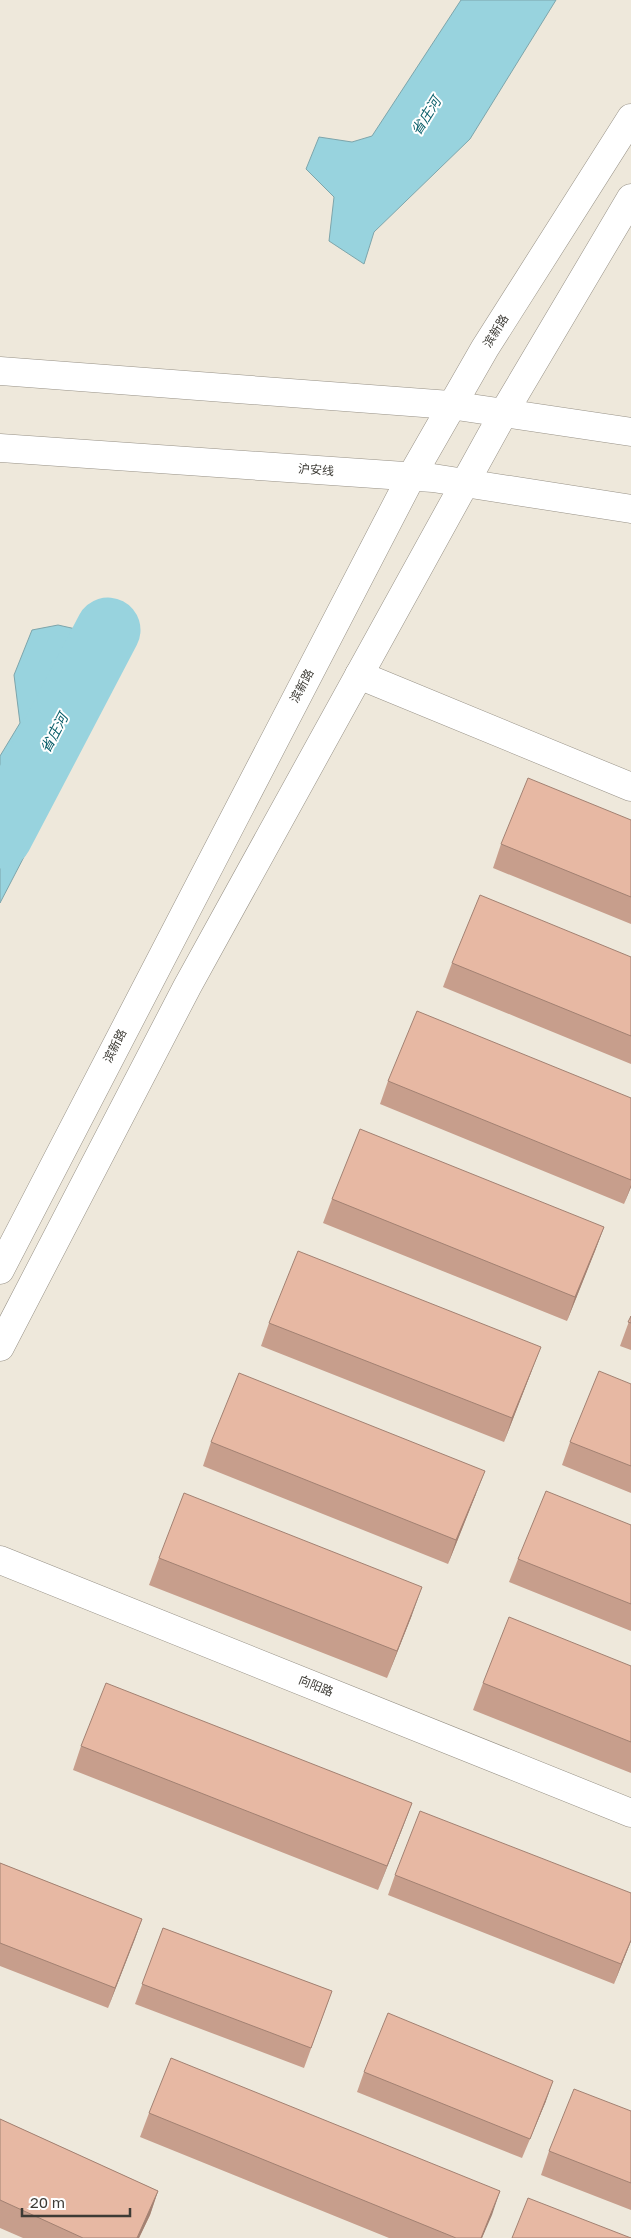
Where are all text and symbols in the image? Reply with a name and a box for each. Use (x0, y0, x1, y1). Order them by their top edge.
water label: 省庄河 (407, 91, 446, 138)
street label: 滨新路 (480, 311, 511, 350)
street label: 沪安线 (298, 461, 335, 478)
street label: 滨新路 (286, 666, 317, 705)
water label: 省庄河 (36, 708, 72, 755)
street label: 滨新路 (100, 1026, 129, 1065)
street label: 向阳路 (297, 1672, 336, 1699)
scale bar (22, 2186, 130, 2218)
text: 20 m (30, 2193, 65, 2211)

